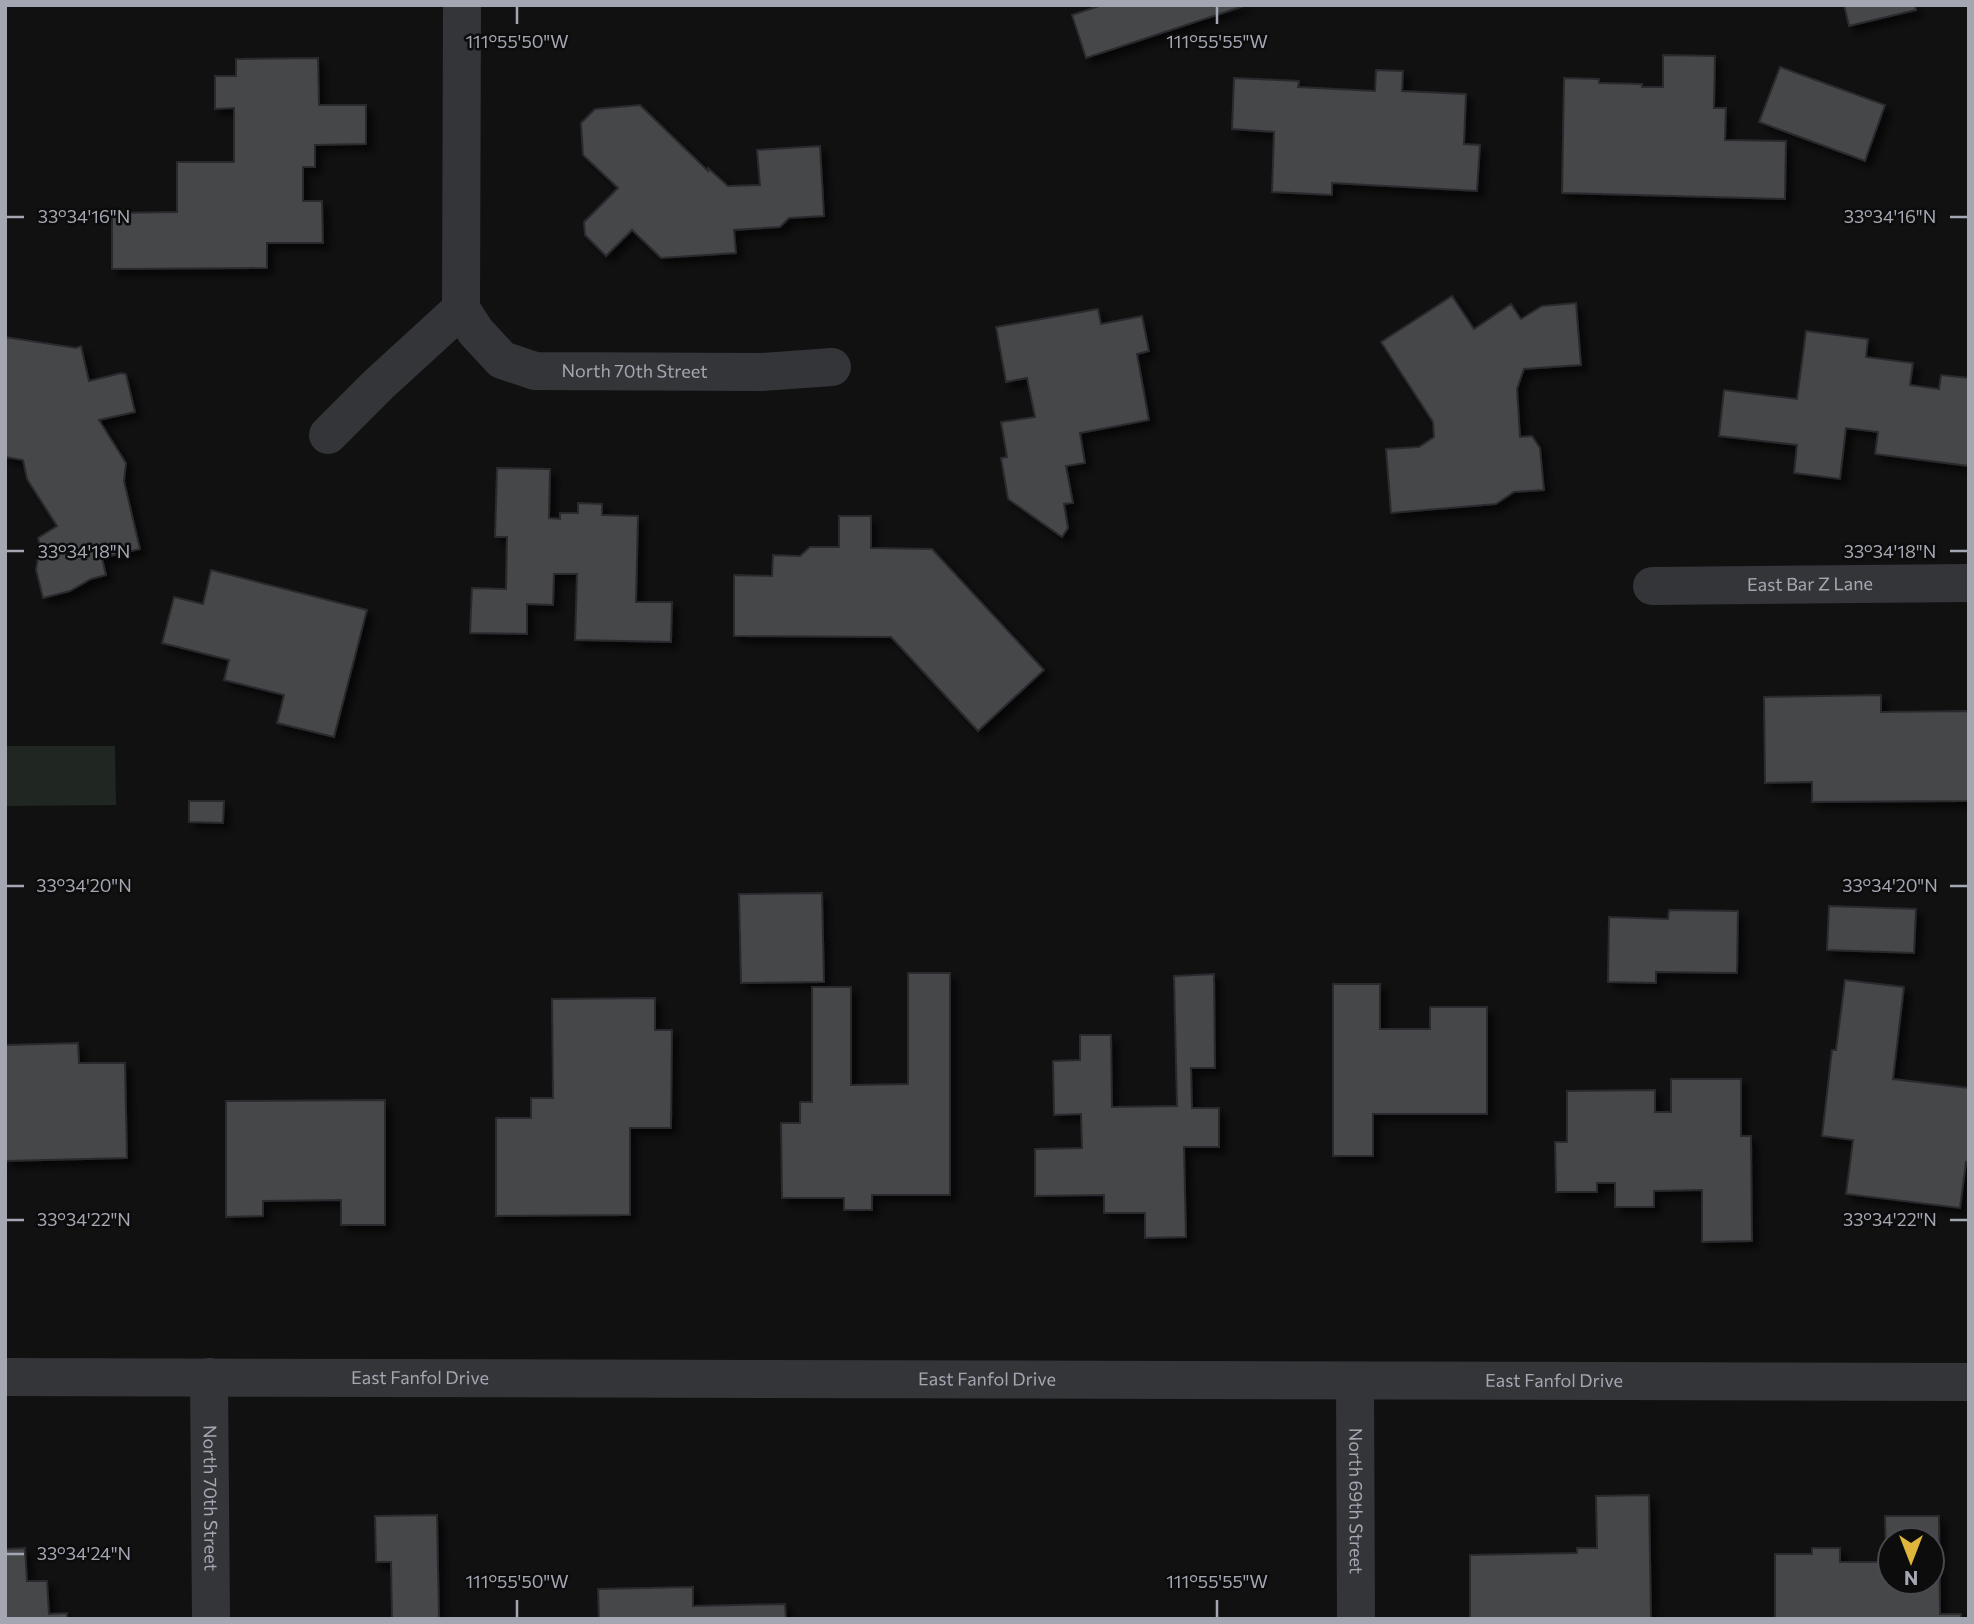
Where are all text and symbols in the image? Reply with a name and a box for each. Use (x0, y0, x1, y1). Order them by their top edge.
text: 111°55'50"W (465, 30, 569, 52)
text: 111°55'55"W (1166, 30, 1268, 52)
text: 33°34'16"N (38, 205, 130, 227)
text: 33°34'16"N (1844, 205, 1936, 227)
street label: North 70th Street (561, 359, 708, 382)
text: 33°34'18"N (38, 540, 130, 562)
text: 33°34'18"N (1844, 540, 1936, 562)
street label: East Bar Z Lane (1747, 572, 1873, 595)
text: 33°34'20"N (36, 874, 132, 896)
text: 33°34'20"N (1842, 874, 1938, 896)
text: 33°34'22"N (37, 1208, 131, 1230)
text: 33°34'22"N (1843, 1208, 1937, 1230)
street label: East Fanfol Drive (351, 1366, 489, 1388)
street label: East Fanfol Drive (918, 1367, 1056, 1390)
street label: East Fanfol Drive (1485, 1369, 1623, 1391)
street label: North 70th Street (199, 1425, 223, 1571)
street label: North 69th Street (1345, 1428, 1368, 1574)
north arrow (1876, 1526, 1946, 1596)
text: 33°34'24"N (37, 1542, 131, 1564)
text: N (1904, 1567, 1918, 1590)
text: 111°55'50"W (465, 1570, 569, 1592)
text: 111°55'55"W (1166, 1570, 1268, 1592)

